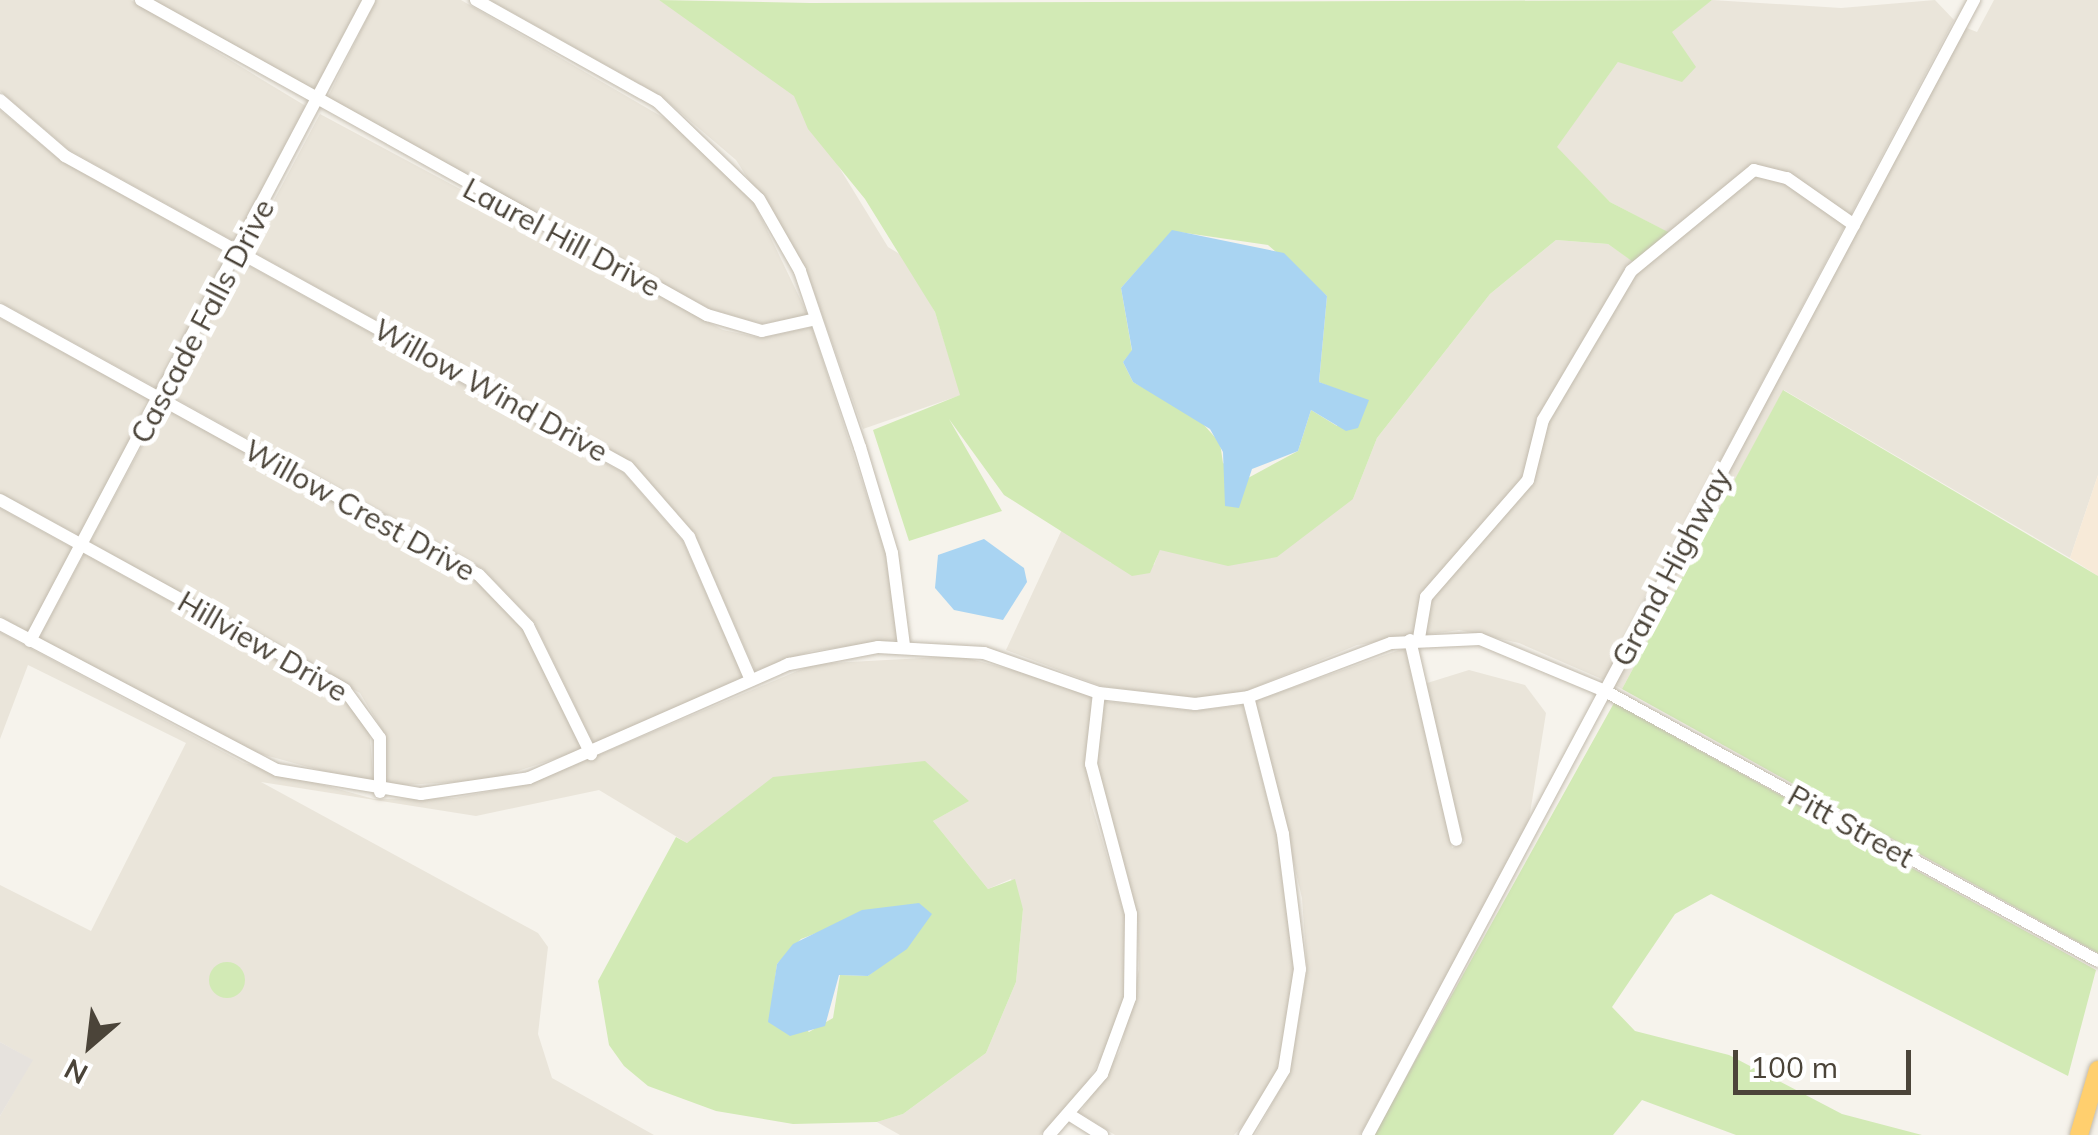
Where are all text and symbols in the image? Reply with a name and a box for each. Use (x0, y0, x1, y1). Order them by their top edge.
street label: Laurel Hill Drive (457, 170, 667, 304)
street label: Cascade Falls Drive (122, 193, 282, 449)
street label: Willow Wind Drive (368, 311, 614, 469)
street label: Willow Crest Drive (238, 432, 482, 588)
street label: Grand Highway (1604, 462, 1738, 672)
street label: Hillview Drive (172, 583, 354, 709)
street label: Pitt Street (1782, 777, 1920, 875)
north arrow (40, 995, 140, 1095)
scale bar (1738, 1030, 1916, 1092)
text: 100 m (1750, 1048, 1838, 1086)
text: N (58, 1052, 93, 1092)

